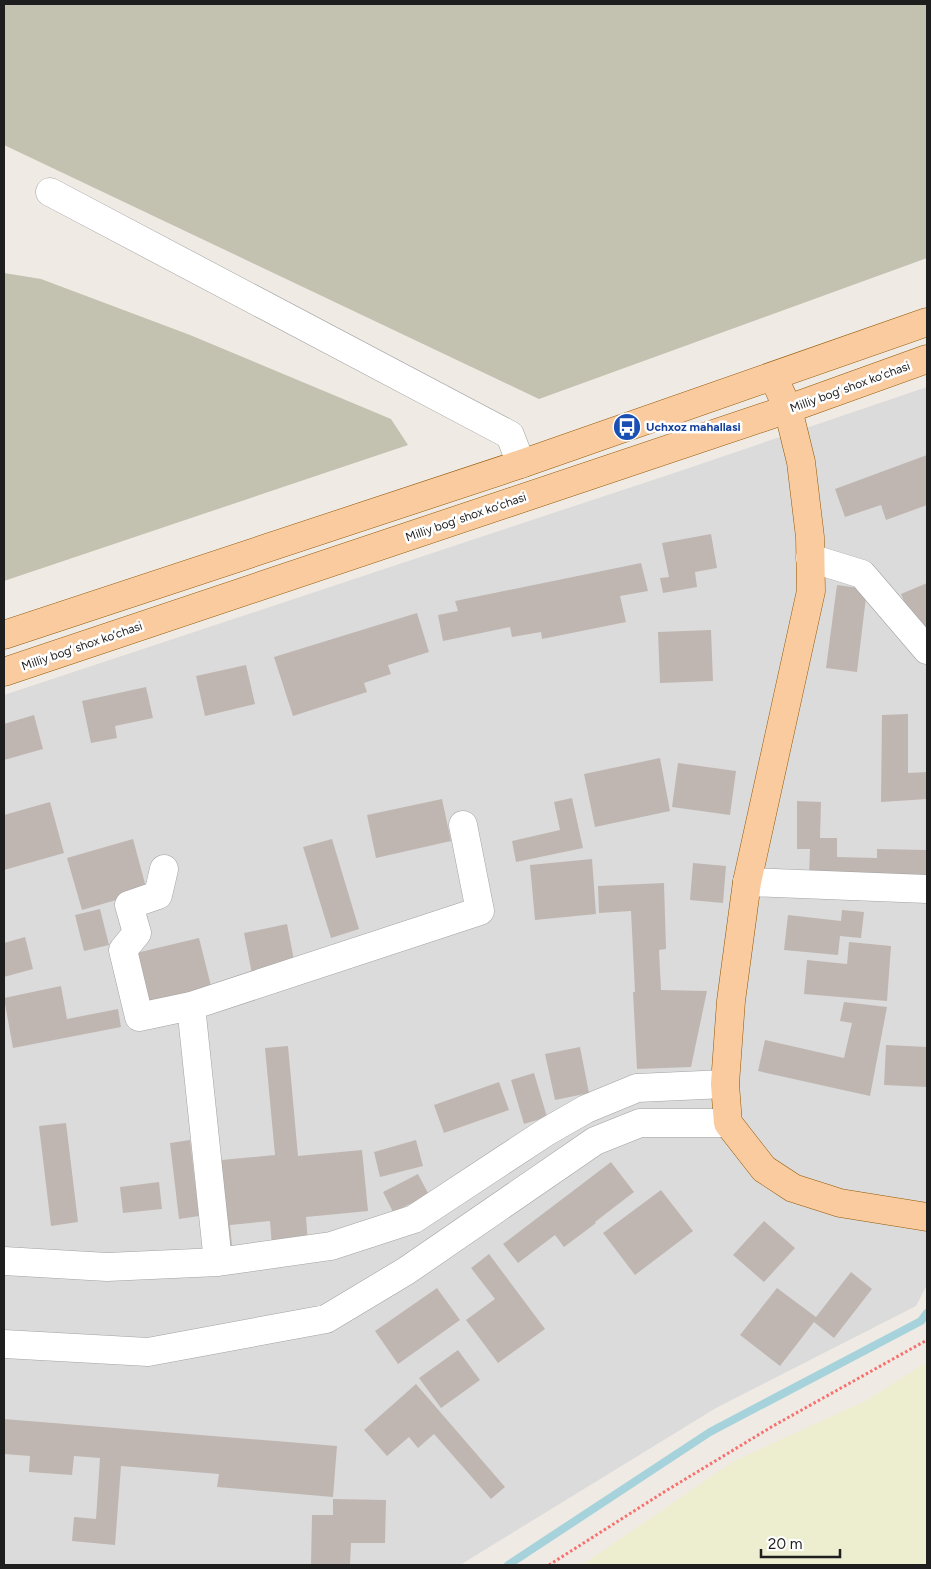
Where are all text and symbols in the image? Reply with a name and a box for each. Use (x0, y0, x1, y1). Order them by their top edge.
street label: Milliy bog‘ shox ko‘chasi (788, 359, 912, 415)
bus stop icon: Uchxoz mahallasi (612, 412, 642, 442)
place label: Uchxoz mahallasi (646, 420, 741, 434)
street label: Milliy bog‘ shox ko‘chasi (404, 490, 528, 544)
street label: Milliy bog‘ shox ko‘chasi (20, 619, 144, 673)
scale bar (761, 1526, 840, 1558)
text: 20 m (768, 1535, 802, 1553)

